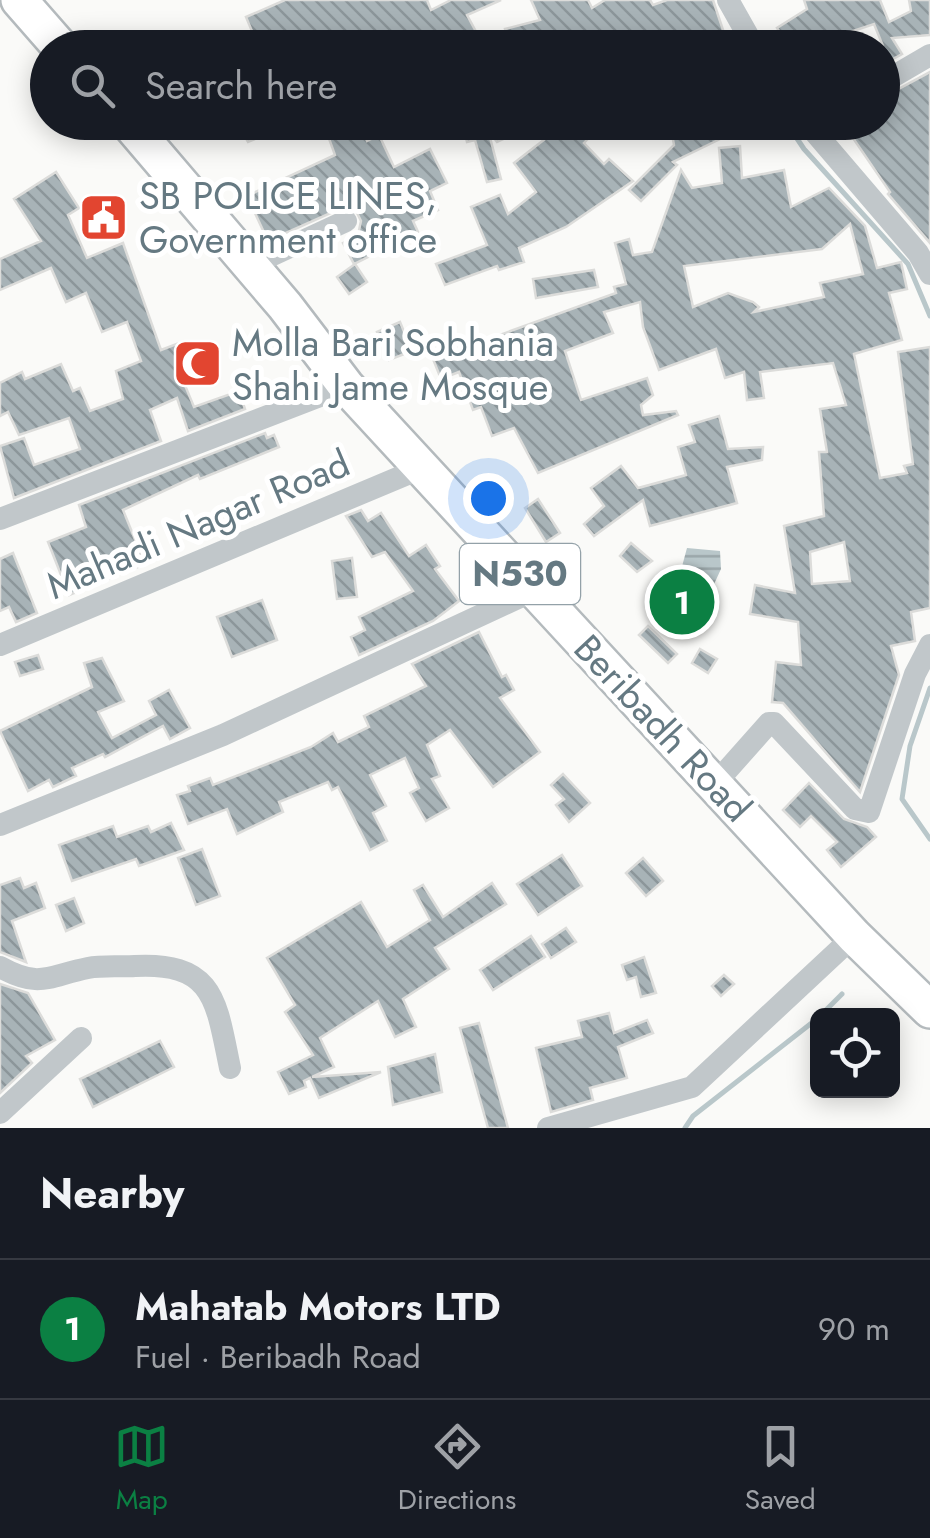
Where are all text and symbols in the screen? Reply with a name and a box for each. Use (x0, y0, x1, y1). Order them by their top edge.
search box (30, 30, 900, 140)
icon: search (65, 58, 120, 113)
text: Search here (145, 58, 337, 113)
place label: SB POLICE LINES, Government office (139, 168, 437, 267)
public building icon: SB POLICE LINES, Government office (78, 191, 130, 243)
place label: Molla Bari Sobhania Shahi Jame Mosque (232, 315, 554, 414)
mosque icon: Molla Bari Sobhania Shahi Jame Mosque (171, 338, 223, 390)
street label: Mahadi Nagar Road (38, 435, 358, 613)
your location (463, 473, 514, 524)
road number: N530 (460, 544, 580, 604)
pin: 1 (650, 564, 714, 640)
street label: Beribadh Road (562, 622, 764, 834)
map controls (810, 1008, 900, 1098)
button: locate (810, 1008, 900, 1098)
text: Nearby (40, 1163, 184, 1224)
text: Mahatab Motors LTD (135, 1279, 501, 1334)
text: 1 (64, 1306, 81, 1352)
text: 90 m (818, 1306, 890, 1352)
text: Fuel · Beribadh Road (135, 1334, 421, 1380)
tab: Map (114, 1419, 169, 1520)
tab: Directions (398, 1419, 516, 1520)
tab: Saved (745, 1419, 816, 1520)

